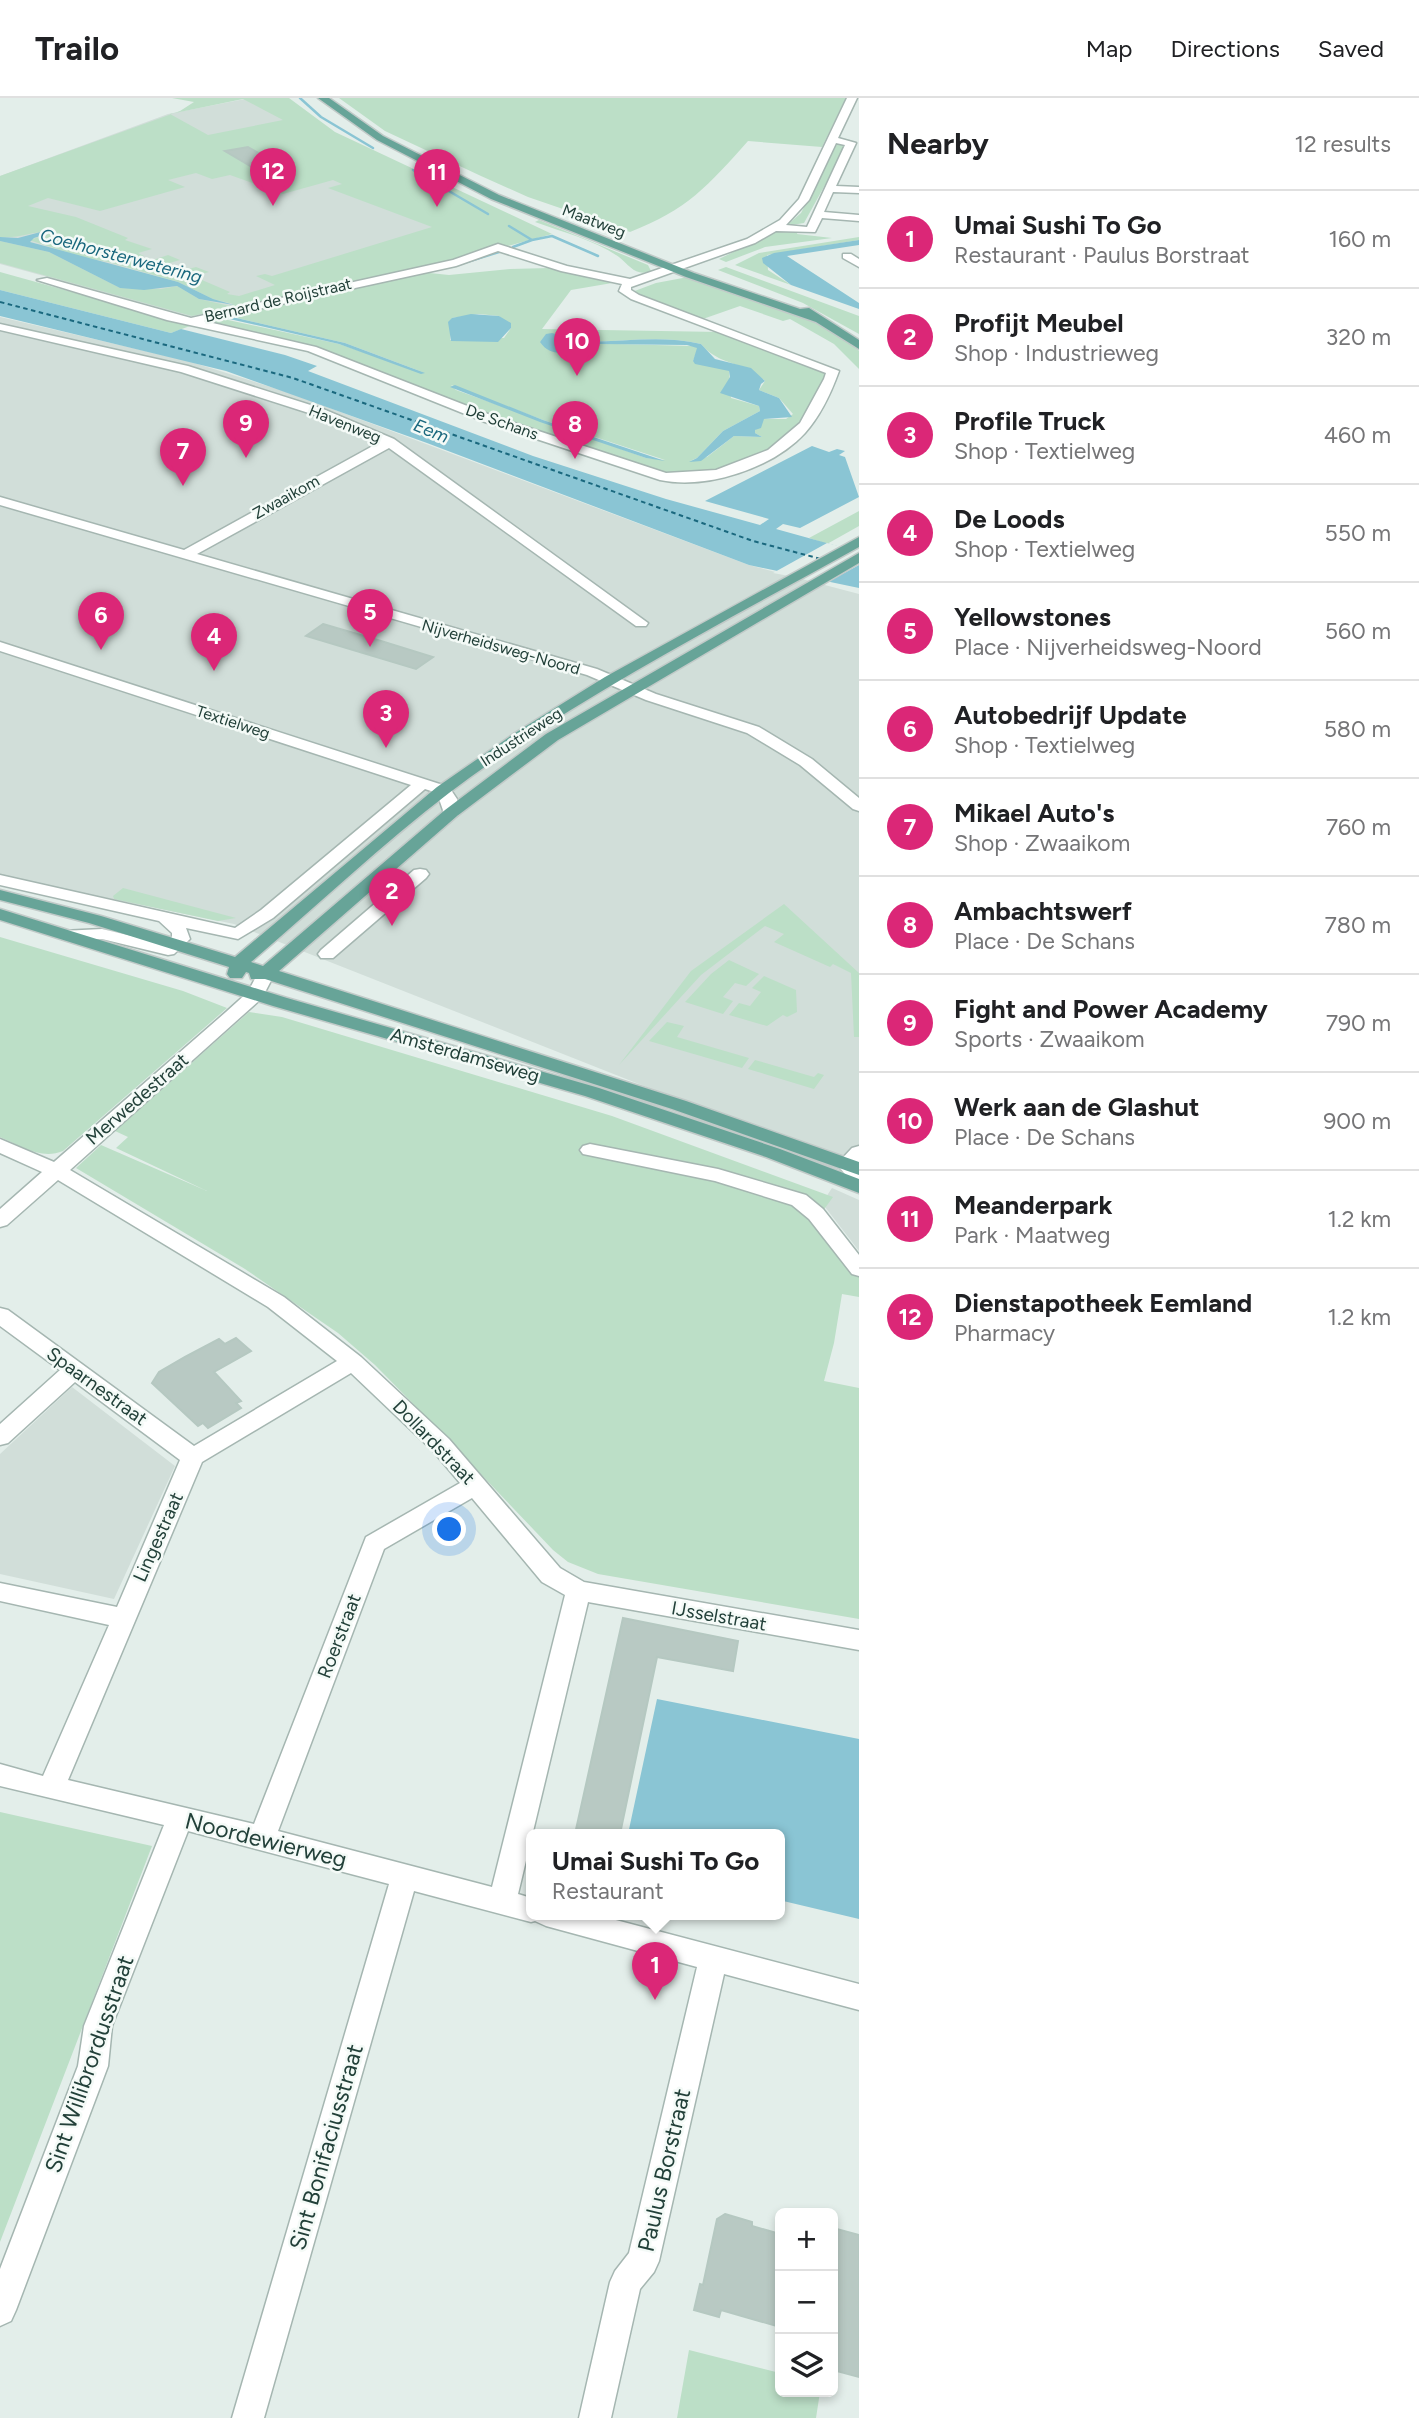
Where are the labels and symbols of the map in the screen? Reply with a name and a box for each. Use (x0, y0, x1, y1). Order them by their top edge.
pin: 12 (250, 148, 296, 206)
pin: 11 (414, 149, 460, 207)
street label: Maatweg (560, 200, 628, 242)
water label: Coelhorsterwetering (38, 224, 205, 288)
street label: Bernard de Roijstraat (203, 274, 353, 326)
pin: 10 (554, 318, 600, 376)
pin: 9 (223, 400, 269, 458)
street label: De Schans (463, 400, 541, 444)
street label: Havenweg (306, 401, 384, 447)
pin: 8 (552, 401, 598, 459)
water label: Eem (410, 414, 452, 448)
pin: 7 (160, 428, 206, 486)
street label: Zwaaikom (249, 471, 323, 523)
pin: 5 (347, 589, 393, 647)
pin: 6 (78, 592, 124, 650)
pin: 4 (191, 613, 237, 671)
street label: Nijverheidsweg-Noord (420, 615, 582, 679)
pin: 3 (363, 690, 409, 748)
street label: Textielweg (194, 701, 272, 743)
street label: Industrieweg (477, 704, 565, 770)
pin: 2 (369, 868, 415, 926)
street label: Amsterdamseweg (388, 1023, 542, 1087)
street label: Merwedestraat (81, 1048, 193, 1150)
street label: Spaarnestraat (42, 1342, 152, 1430)
street label: Dollardstraat (388, 1395, 480, 1489)
street label: Lingestraat (128, 1489, 188, 1585)
your location (432, 1512, 466, 1546)
street label: Roerstraat (312, 1590, 366, 1682)
street label: IJsselstraat (670, 1596, 768, 1636)
street label: Noordewierweg (182, 1806, 350, 1874)
pin: 1 (632, 1942, 678, 2000)
street label: Sint Willibrordusstraat (39, 1952, 139, 2176)
street label: Sint Bonifaciusstraat (283, 2041, 369, 2253)
street label: Paulus Borstraat (632, 2086, 696, 2254)

